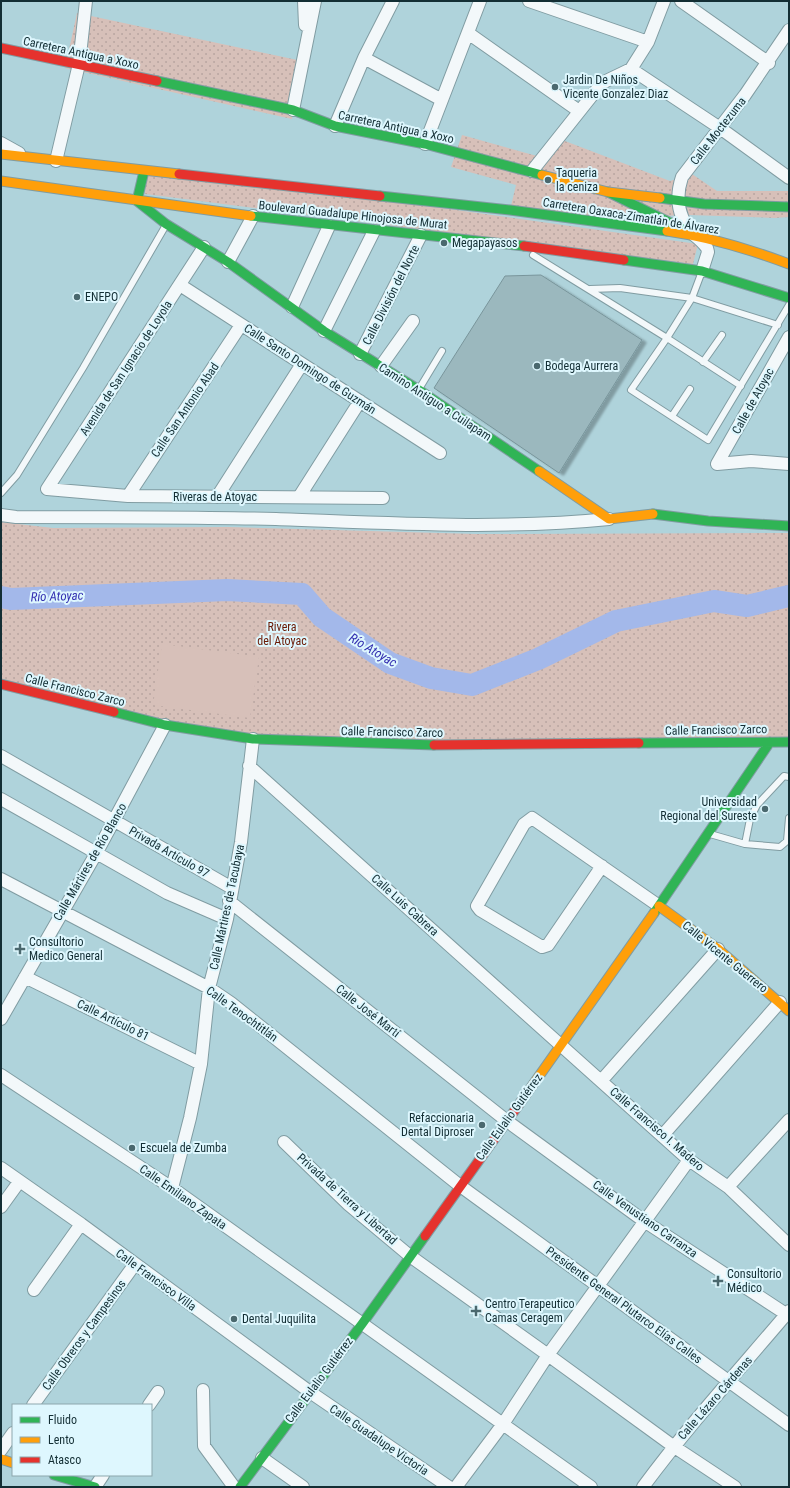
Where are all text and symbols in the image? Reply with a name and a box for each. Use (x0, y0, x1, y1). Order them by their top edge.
street label: Carretera Antigua a Xoxo (22, 34, 140, 72)
place label: Jardin De Niños Vicente Gonzalez Diaz (563, 73, 668, 101)
marker: Jardin De Niños Vicente Gonzalez Diaz (550, 82, 560, 92)
street label: Calle Moctezuma (687, 94, 749, 168)
street label: Carretera Antigua a Xoxo (337, 108, 455, 146)
place label: Taqueria la ceniza (556, 166, 598, 194)
marker: Taqueria la ceniza (543, 175, 553, 185)
street label: Carretera Oaxaca-Zimatlán de Álvarez (542, 194, 720, 237)
street label: Boulevard Guadalupe Hinojosa de Murat (258, 198, 448, 232)
place label: Megapayasos (452, 236, 518, 250)
marker: Megapayasos (439, 238, 449, 248)
street label: Calle División del Norte (360, 242, 422, 347)
place label: ENEPO (85, 290, 118, 304)
marker: ENEPO (72, 292, 82, 302)
street label: Avenida de San Ignacio de Loyola (77, 298, 175, 438)
street label: Calle Santo Domingo de Guzmán (241, 321, 379, 417)
place label: Bodega Aurrera (545, 359, 618, 373)
street label: Calle San Antonio Abad (148, 360, 222, 460)
street label: Camino Antiguo a Cuilapam (376, 360, 494, 444)
marker: Bodega Aurrera (532, 361, 542, 371)
street label: Calle de Atoyac (729, 365, 777, 436)
street label: Riveras de Atoyac (173, 490, 257, 504)
water label: Río Atoyac (30, 588, 84, 604)
park label: Rivera del Atoyac (257, 620, 307, 648)
water label: Río Atoyac (346, 630, 400, 670)
street label: Calle Francisco Zarco (24, 671, 126, 709)
street label: Calle Francisco Zarco (665, 722, 767, 738)
street label: Calle Francisco Zarco (341, 724, 443, 740)
place label: Universidad Regional del Sureste (660, 795, 757, 823)
street label: Calle Mártires de Río Blanco (51, 801, 129, 923)
marker: Universidad Regional del Sureste (760, 804, 770, 814)
street label: Privada Artículo 97 (126, 823, 212, 881)
street label: Calle Mártires de Tacubaya (207, 843, 247, 971)
street label: Calle Luis Cabrera (369, 871, 442, 939)
street label: Calle Vicente Guerrero (680, 918, 770, 996)
place label: Consultorio Medico General (29, 935, 103, 963)
marker: Consultorio Medico General (14, 943, 26, 955)
street label: Calle José Martí (333, 982, 404, 1041)
street label: Calle Tenochtitlán (204, 983, 281, 1045)
street label: Calle Artículo 81 (75, 997, 151, 1043)
street label: Calle Eulalio Gutiérrez (473, 1071, 545, 1163)
street label: Calle Francisco I. Madero (607, 1084, 707, 1174)
place label: Refaccionaria Dental Diproser (401, 1111, 474, 1139)
marker: Refaccionaria Dental Diproser (477, 1120, 487, 1130)
place label: Escuela de Zumba (140, 1141, 227, 1155)
marker: Escuela de Zumba (127, 1143, 137, 1153)
street label: Privada de Tierra y Libertad (294, 1150, 400, 1248)
street label: Calle Emiliano Zapata (137, 1162, 229, 1232)
street label: Calle Venustiano Carranza (590, 1178, 700, 1261)
street label: Presidente General Plutarco Elías Calles (543, 1244, 705, 1366)
street label: Calle Francisco Villa (113, 1246, 199, 1314)
place label: Consultorio Médico (727, 1267, 782, 1295)
marker: Consultorio Médico (712, 1275, 724, 1287)
street label: Calle Obreros y Campesinos (39, 1277, 129, 1393)
place label: Centro Terapeutico Camas Ceragem (485, 1297, 575, 1325)
marker: Centro Terapeutico Camas Ceragem (470, 1305, 482, 1317)
place label: Dental Juquilita (242, 1312, 316, 1326)
marker: Dental Juquilita (229, 1314, 239, 1324)
street label: Calle Eulalio Gutiérrez (282, 1334, 356, 1426)
street label: Calle Lázaro Cárdenas (675, 1353, 755, 1443)
street label: Calle Guadalupe Victoria (327, 1402, 431, 1478)
legend (12, 1404, 152, 1476)
text: Fluido (48, 1413, 77, 1427)
text: Lento (48, 1433, 75, 1447)
text: Atasco (48, 1453, 81, 1467)

